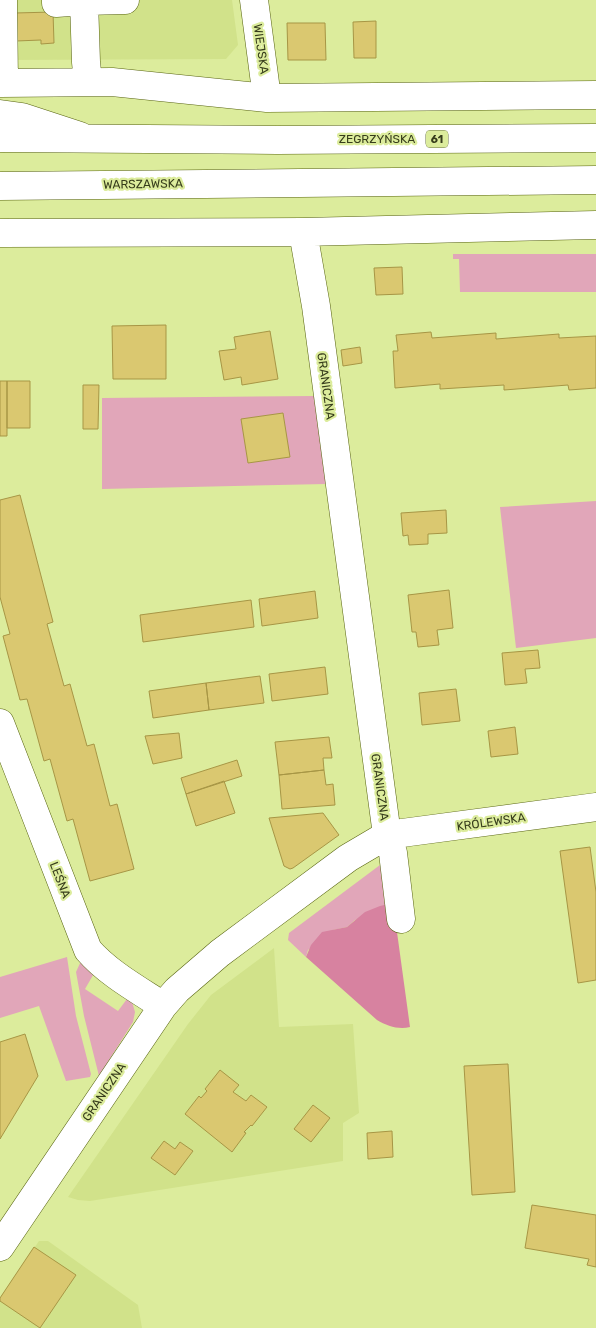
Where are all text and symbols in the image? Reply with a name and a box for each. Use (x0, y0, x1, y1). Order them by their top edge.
street label: WIEJSKA (251, 23, 271, 75)
road number: 61 (426, 130, 448, 148)
street label: ZEGRZYŃSKA (339, 132, 415, 146)
street label: WARSZAWSKA (103, 176, 183, 192)
street label: GRANICZNA (314, 352, 338, 420)
street label: GRANICZNA (368, 753, 392, 821)
street label: KRÓLEWSKA (456, 810, 526, 834)
street label: LEŚNA (47, 860, 73, 900)
street label: GRANICZNA (79, 1060, 129, 1124)

